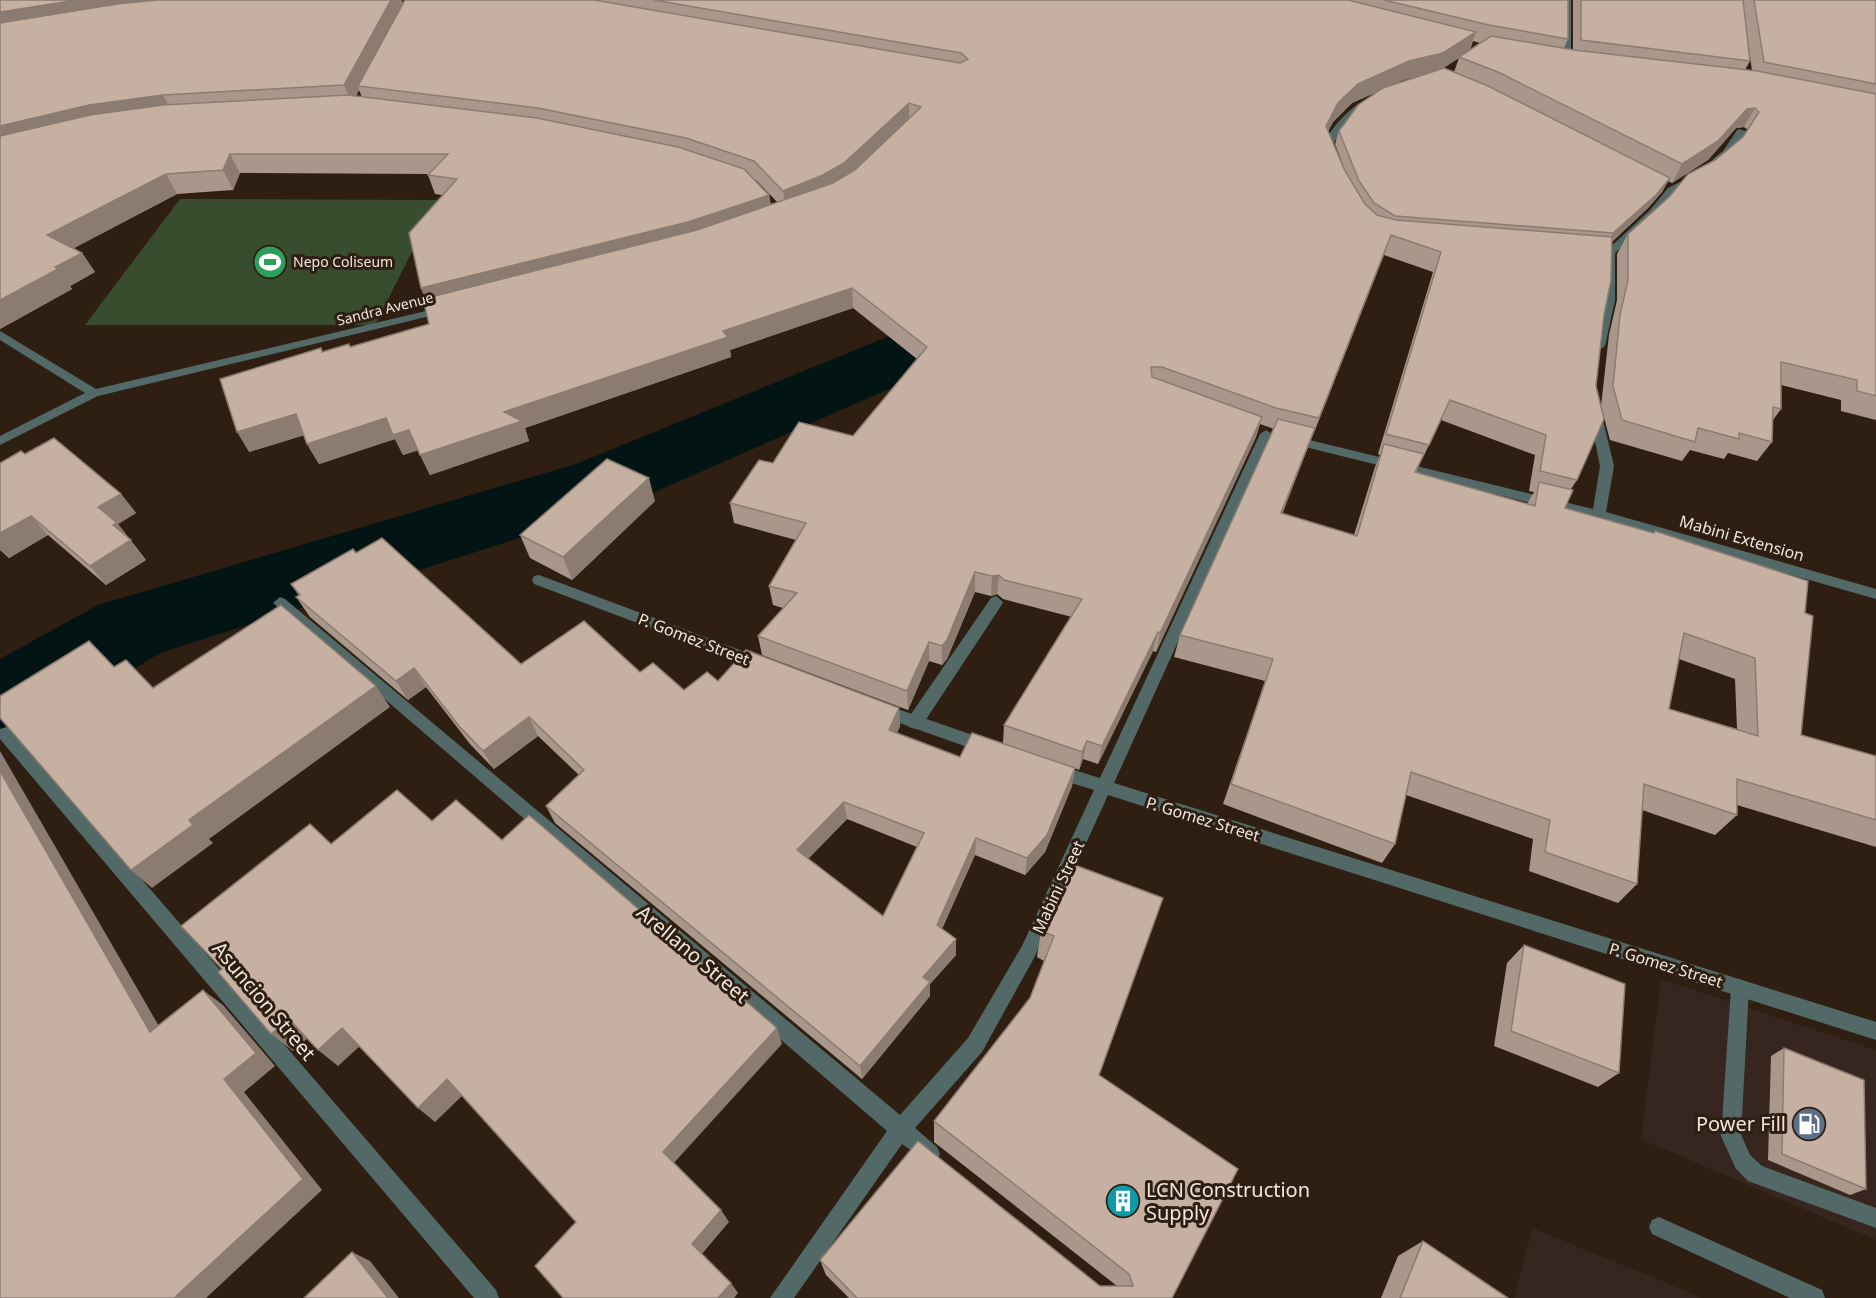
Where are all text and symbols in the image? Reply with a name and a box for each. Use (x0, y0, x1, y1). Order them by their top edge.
sports icon: Nepo Coliseum (252, 244, 288, 280)
place label: Nepo Coliseum (293, 252, 393, 271)
street label: Sandra Avenue (335, 287, 435, 330)
street label: Mabini Extension (1677, 510, 1807, 566)
street label: P. Gomez Street (635, 608, 753, 670)
street label: P. Gomez Street (1144, 791, 1263, 847)
street label: Mabini Street (1027, 837, 1089, 937)
street label: Arellano Street (631, 899, 755, 1009)
street label: Asuncion Street (207, 936, 322, 1066)
street label: P. Gomez Street (1607, 937, 1726, 993)
fuel station icon: Power Fill (1791, 1106, 1827, 1142)
place label: Power Fill (1696, 1110, 1786, 1137)
place label: LCN Construction Supply (1146, 1176, 1310, 1226)
building icon: LCN Construction Supply (1105, 1183, 1141, 1219)

